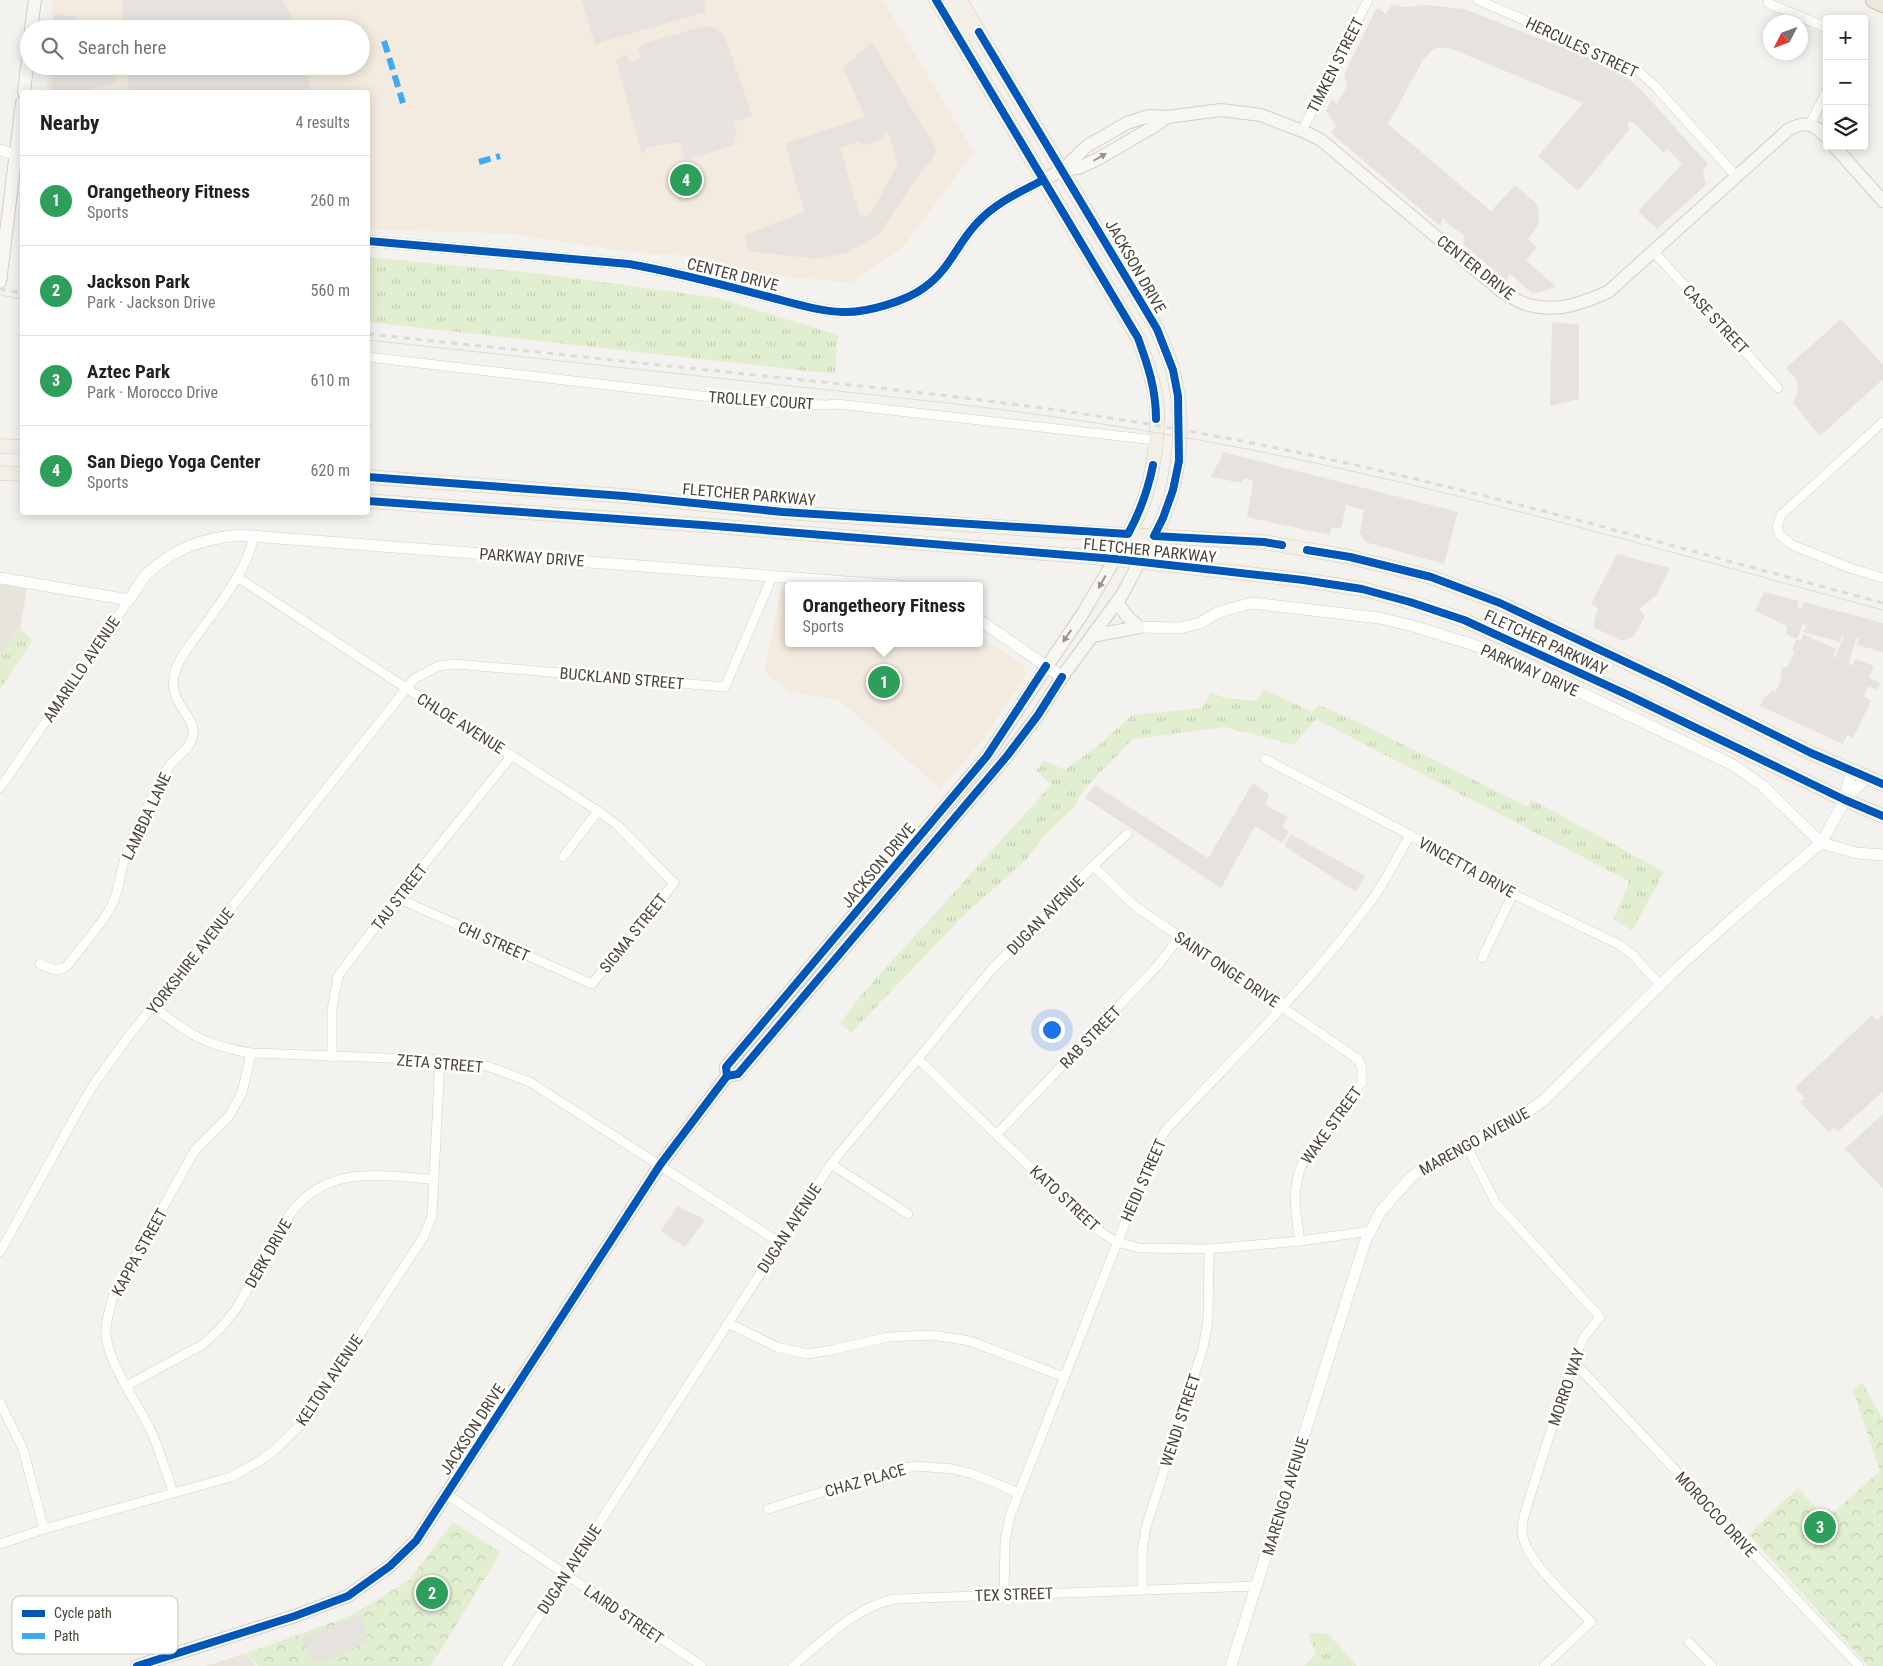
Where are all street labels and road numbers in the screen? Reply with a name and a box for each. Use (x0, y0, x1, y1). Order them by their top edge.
street label: HERCULES STREET (1523, 13, 1641, 82)
street label: TIMKEN STREET (1303, 14, 1368, 116)
street label: JACKSON DRIVE (1101, 216, 1170, 316)
street label: CENTER DRIVE (1433, 231, 1518, 304)
street label: CENTER DRIVE (685, 254, 781, 295)
street label: CASE STREET (1679, 281, 1752, 358)
street label: TROLLEY COURT (708, 387, 814, 414)
street label: FLETCHER PARKWAY (682, 479, 817, 510)
street label: FLETCHER PARKWAY (1083, 534, 1218, 567)
street label: PARKWAY DRIVE (479, 544, 585, 571)
street label: FLETCHER PARKWAY (1481, 606, 1611, 680)
street label: AMARILLO AVENUE (39, 613, 124, 726)
street label: PARKWAY DRIVE (1478, 640, 1582, 701)
street label: BUCKLAND STREET (559, 664, 685, 693)
street label: CHLOE AVENUE (413, 689, 508, 758)
street label: LAMBDA LANE (118, 769, 175, 863)
street label: JACKSON DRIVE (838, 819, 919, 911)
street label: VINCETTA DRIVE (1415, 833, 1518, 902)
street label: TAU STREET (368, 860, 431, 934)
street label: DUGAN AVENUE (1003, 872, 1088, 959)
street label: SIGMA STREET (596, 890, 671, 977)
street label: YORKSHIRE AVENUE (143, 904, 238, 1018)
street label: CHI STREET (455, 917, 532, 966)
street label: SAINT ONGE DRIVE (1171, 927, 1283, 1011)
street label: RAB STREET (1056, 1002, 1125, 1073)
street label: ZETA STREET (396, 1050, 484, 1077)
street label: WAKE STREET (1297, 1083, 1366, 1168)
street label: MARENGO AVENUE (1416, 1103, 1533, 1180)
street label: HEIDI STREET (1117, 1136, 1170, 1224)
street label: KATO STREET (1026, 1161, 1103, 1235)
street label: DUGAN AVENUE (753, 1180, 825, 1277)
street label: KAPPA STREET (108, 1205, 171, 1299)
street label: DERK DRIVE (241, 1215, 296, 1291)
street label: KELTON AVENUE (292, 1331, 367, 1429)
street label: MORRO WAY (1544, 1345, 1589, 1428)
street label: WENDI STREET (1157, 1371, 1204, 1469)
street label: JACKSON DRIVE (436, 1380, 509, 1478)
street label: MARENGO AVENUE (1258, 1435, 1313, 1558)
street label: CHAZ PLACE (823, 1460, 908, 1501)
street label: MOROCCO DRIVE (1671, 1468, 1760, 1561)
street label: DUGAN AVENUE (533, 1521, 605, 1618)
street label: LAIRD STREET (580, 1581, 667, 1648)
street label: TEX STREET (975, 1584, 1053, 1605)

